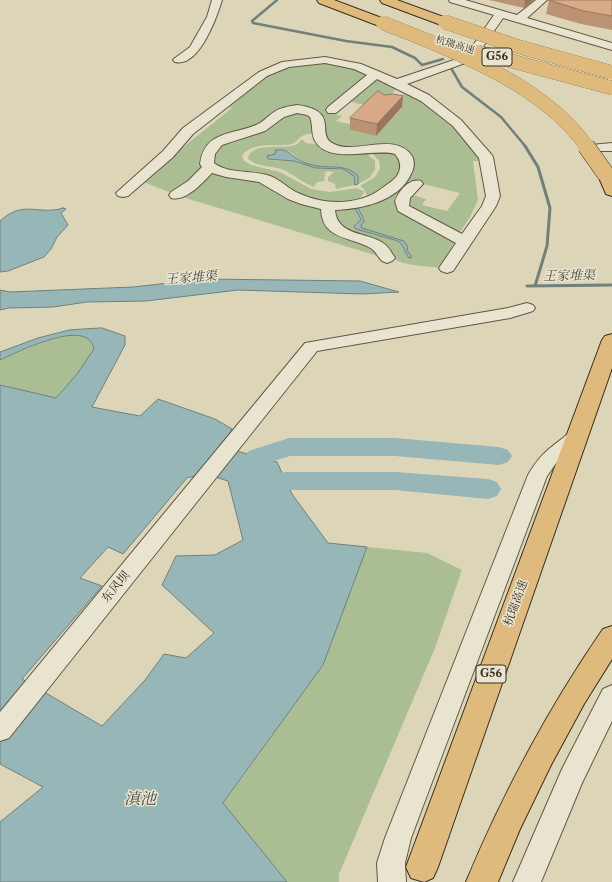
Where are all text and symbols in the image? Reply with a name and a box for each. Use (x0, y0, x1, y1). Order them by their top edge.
street label: 杭瑞高速 (434, 33, 476, 57)
road number: G56 (482, 48, 512, 66)
water label: 王家堆渠 (165, 268, 217, 288)
water label: 王家堆渠 (543, 268, 595, 284)
street label: 东风坝 (99, 568, 133, 606)
street label: 杭瑞高速 (501, 578, 531, 628)
road number: G56 (476, 665, 506, 683)
water label: 滇池 (124, 789, 156, 809)

